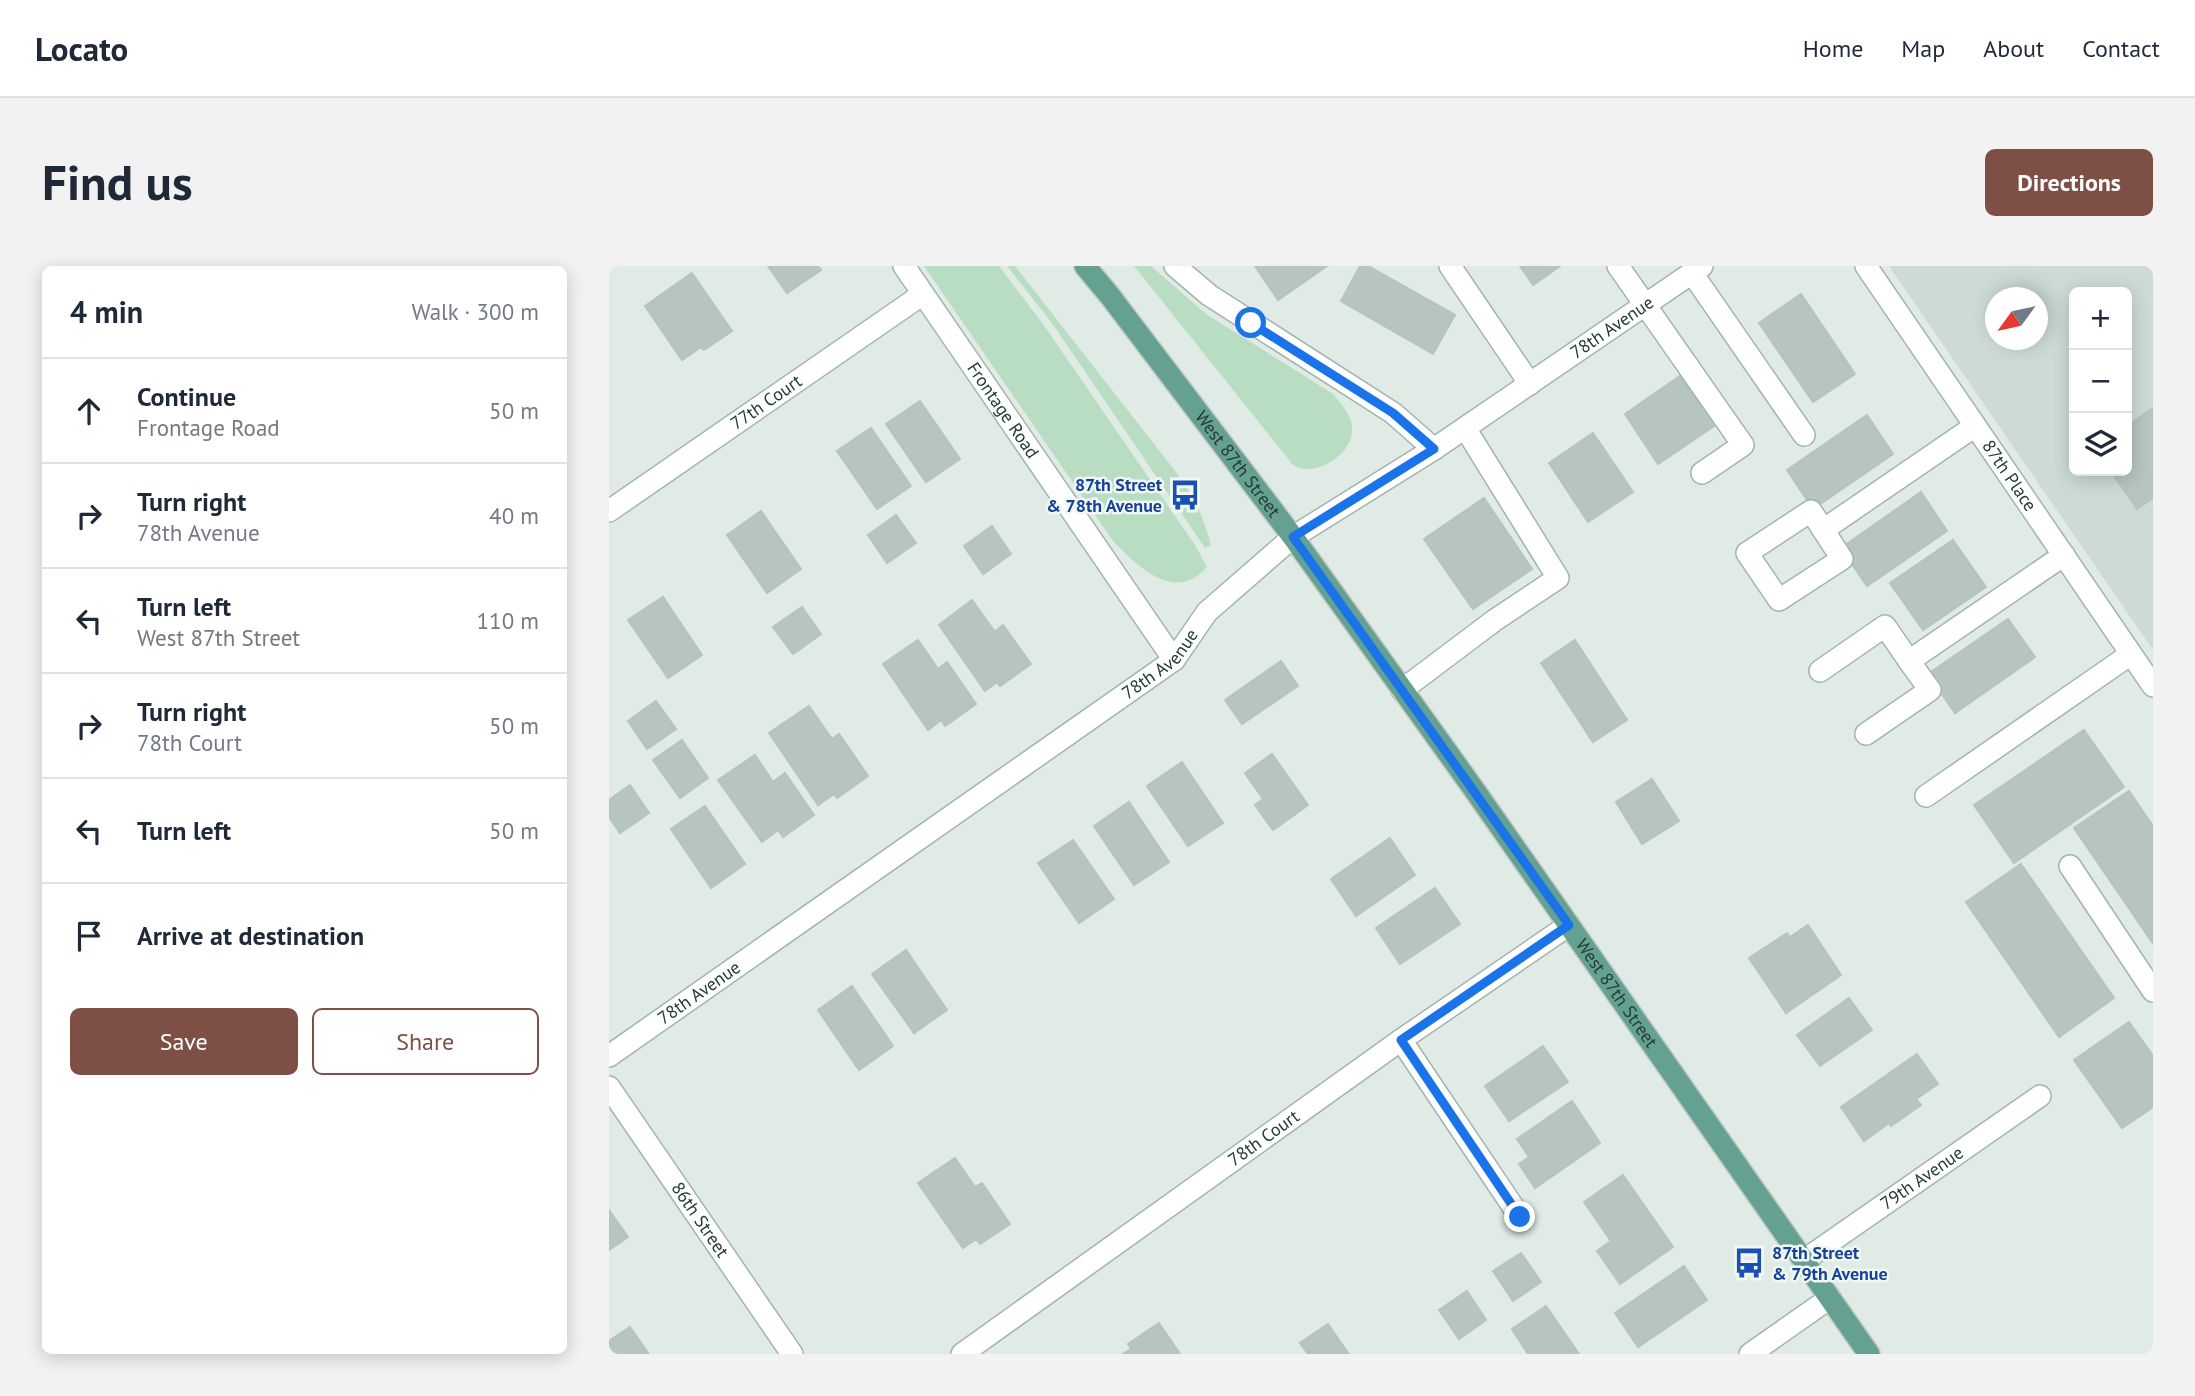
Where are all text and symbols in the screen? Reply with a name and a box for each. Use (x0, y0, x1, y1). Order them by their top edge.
text: Locato (35, 27, 128, 70)
text: Home (1803, 33, 1863, 64)
text: Map (1901, 33, 1945, 64)
text: About (1983, 33, 2044, 64)
text: Contact (2082, 33, 2160, 64)
button: Directions (1985, 149, 2153, 216)
text: Find us (42, 150, 193, 214)
north arrow (1985, 287, 2048, 350)
map controls (2069, 287, 2132, 476)
button: + (2069, 287, 2132, 350)
street label: 78th Avenue (1566, 290, 1658, 364)
text: 4 min (70, 292, 143, 331)
text: Walk · 300 m (412, 297, 539, 326)
route start (1235, 307, 1266, 338)
button: − (2069, 350, 2132, 413)
street label: Frontage Road (962, 357, 1044, 463)
street label: 77th Court (726, 369, 806, 435)
text: Continue (137, 380, 236, 413)
icon: ahead (70, 392, 108, 430)
text: 50 m (489, 396, 539, 425)
street label: West 87th Street (1190, 406, 1286, 522)
text: Frontage Road (137, 413, 280, 442)
button: layers (2069, 413, 2132, 476)
street label: 87th Place (1977, 435, 2042, 515)
place label: 87th Street & 78th Avenue (1046, 473, 1163, 517)
bus stop icon: 87th Street & 78th Avenue (1168, 478, 1202, 512)
text: Turn right (137, 485, 246, 518)
icon: right (70, 497, 108, 535)
text: 40 m (489, 501, 539, 530)
text: 78th Avenue (137, 518, 260, 547)
text: Turn left (137, 590, 231, 623)
icon: left (70, 602, 108, 640)
text: 110 m (477, 606, 539, 635)
text: West 87th Street (137, 623, 300, 652)
street label: 78th Avenue (1117, 624, 1203, 704)
text: Turn right (137, 695, 246, 728)
icon: right (70, 707, 108, 745)
text: 50 m (489, 711, 539, 740)
text: 78th Court (137, 728, 242, 757)
icon: left (70, 812, 108, 850)
text: Turn left (137, 814, 231, 847)
text: 50 m (489, 816, 539, 845)
icon: arrive (70, 917, 108, 955)
text: Arrive at destination (137, 919, 364, 952)
street label: West 87th Street (1571, 934, 1663, 1052)
street label: 78th Avenue (653, 955, 745, 1029)
button: Save (70, 1008, 298, 1075)
button: Share (312, 1008, 539, 1075)
street label: 78th Court (1223, 1104, 1304, 1171)
street label: 79th Avenue (1876, 1141, 1968, 1215)
street label: 86th Street (667, 1177, 734, 1262)
route end (1504, 1201, 1535, 1232)
place label: 87th Street & 79th Avenue (1772, 1241, 1888, 1285)
bus stop icon: 87th Street & 79th Avenue (1732, 1246, 1766, 1280)

